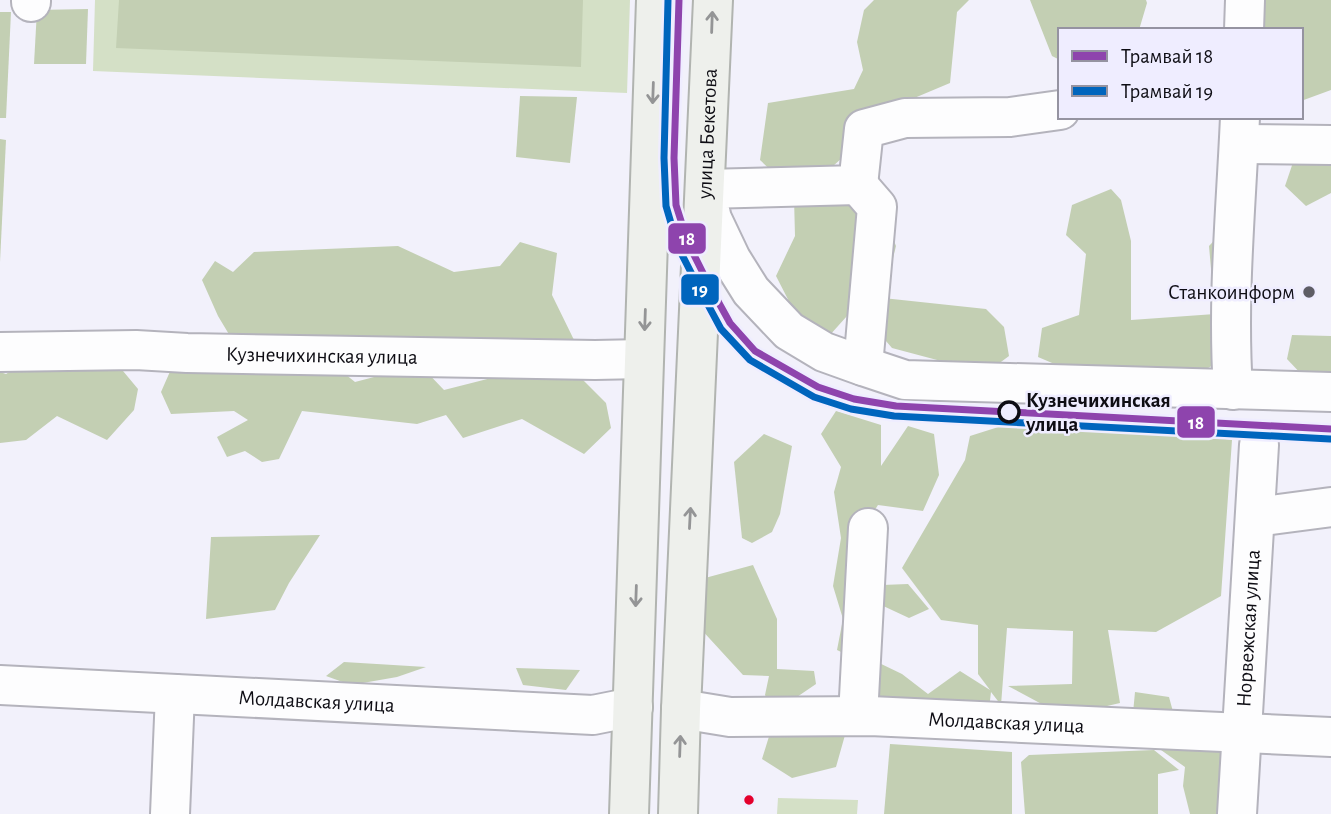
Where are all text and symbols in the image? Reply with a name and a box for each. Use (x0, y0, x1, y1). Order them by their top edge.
one-way arrow (705, 11, 718, 34)
legend (1058, 28, 1303, 119)
text: Трамвай 18 (1121, 46, 1213, 67)
street label: улица Бекетова (694, 67, 721, 200)
one-way arrow (646, 81, 659, 104)
text: Трамвай 19 (1121, 81, 1213, 102)
line badge: 18 (667, 222, 707, 255)
text: 18 (679, 230, 695, 249)
line badge: 19 (680, 273, 720, 306)
text: 19 (692, 281, 708, 300)
place label: Станкоинформ (1168, 282, 1295, 303)
marker: Станкоинформ (1301, 284, 1317, 300)
one-way arrow (638, 308, 651, 331)
street label: Кузнечихинская улица (226, 344, 418, 368)
place label: Кузнечихинская улица (1025, 390, 1171, 435)
marker: Кузнечихинская улица (998, 401, 1020, 423)
line badge: 18 (1176, 405, 1216, 439)
text: 18 (1188, 414, 1204, 433)
one-way arrow (684, 507, 697, 530)
street label: Норвежская улица (1233, 548, 1264, 708)
one-way arrow (630, 585, 643, 608)
street label: Молдавская улица (238, 687, 396, 716)
street label: Молдавская улица (927, 709, 1085, 737)
one-way arrow (674, 735, 687, 758)
unlabelled marker (742, 793, 756, 807)

